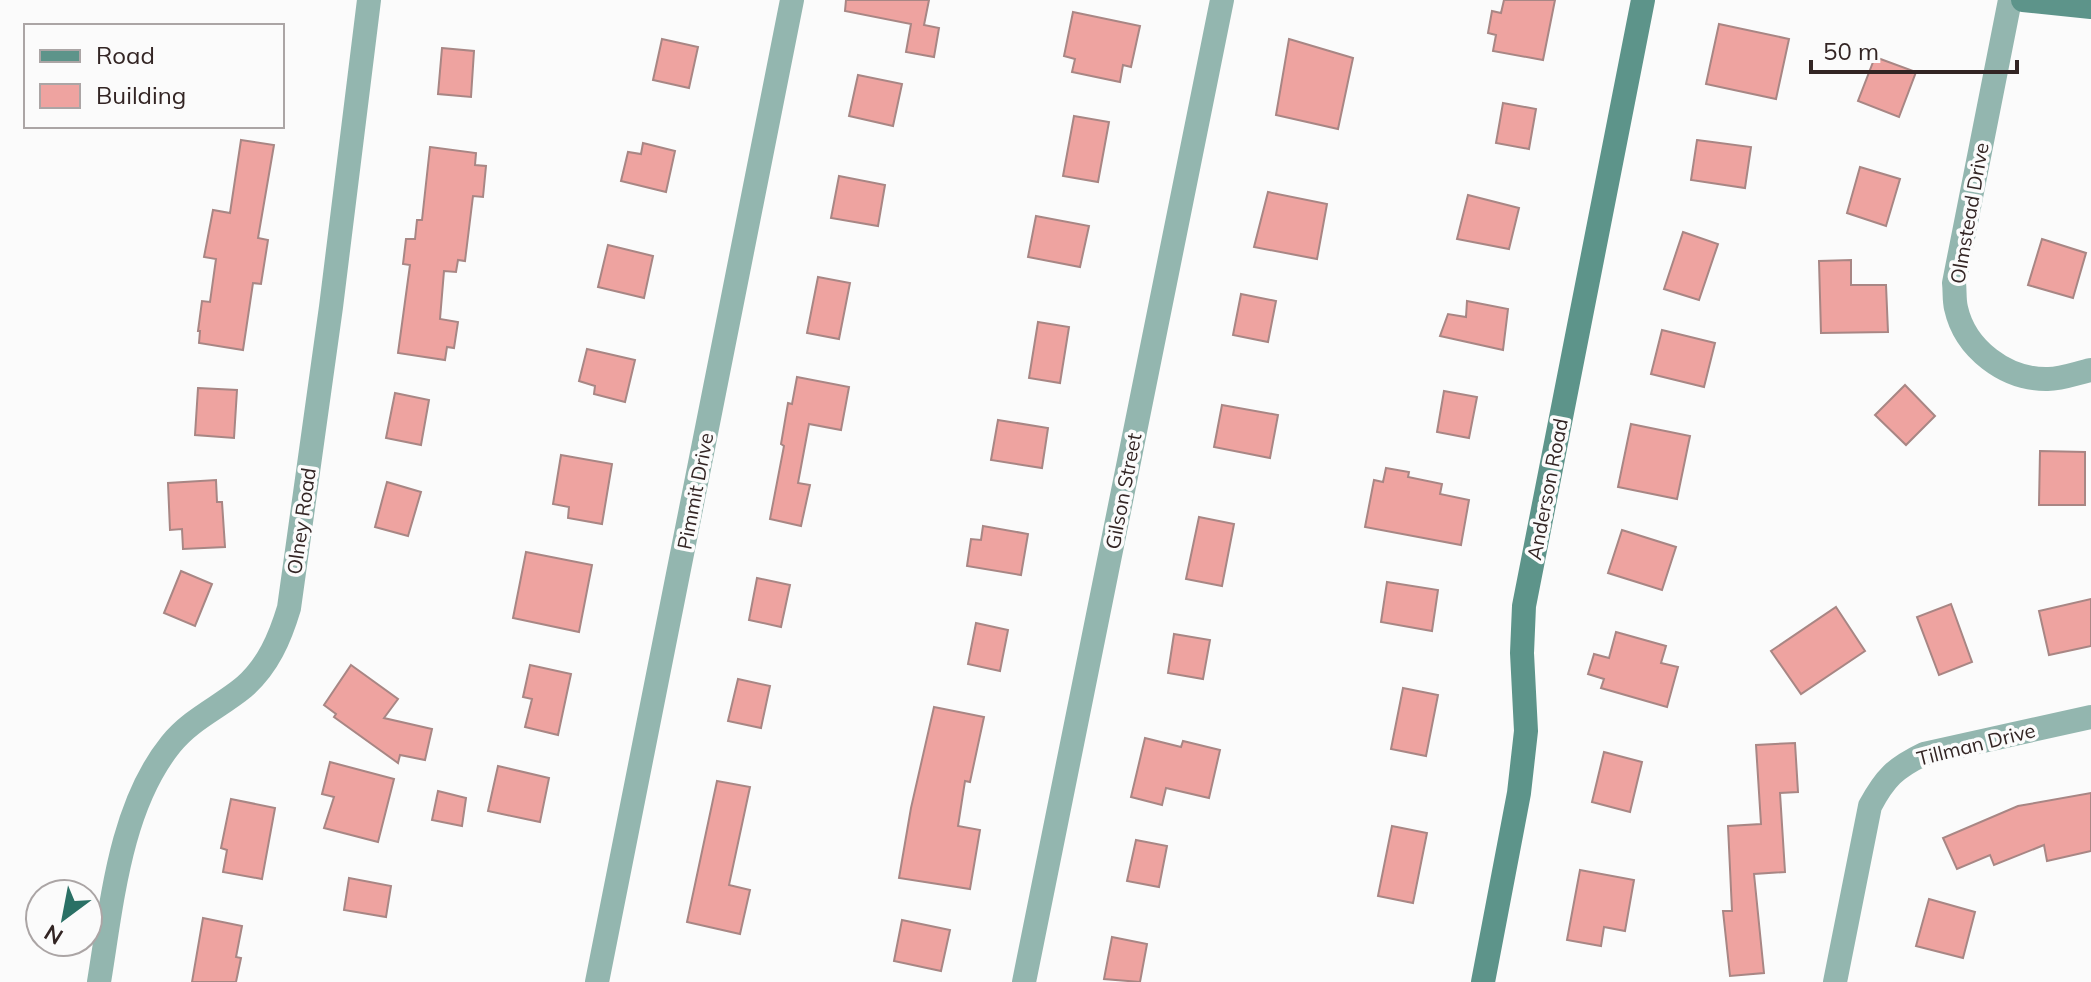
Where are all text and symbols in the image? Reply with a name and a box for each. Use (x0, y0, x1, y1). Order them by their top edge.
legend (24, 24, 284, 128)
scale bar (1811, 24, 2017, 74)
text: 50 m (1823, 36, 1879, 66)
text: Road (96, 40, 155, 70)
text: Building (96, 80, 186, 110)
street label: Olmstead Drive (1944, 140, 1994, 286)
street label: Anderson Road (1521, 416, 1573, 562)
street label: Pimmit Drive (671, 431, 719, 551)
street label: Gilson Street (1099, 431, 1147, 551)
street label: Olney Road (281, 466, 321, 576)
street label: Tillman Drive (1914, 717, 2038, 771)
north arrow (24, 878, 104, 958)
text: N (39, 919, 68, 951)

